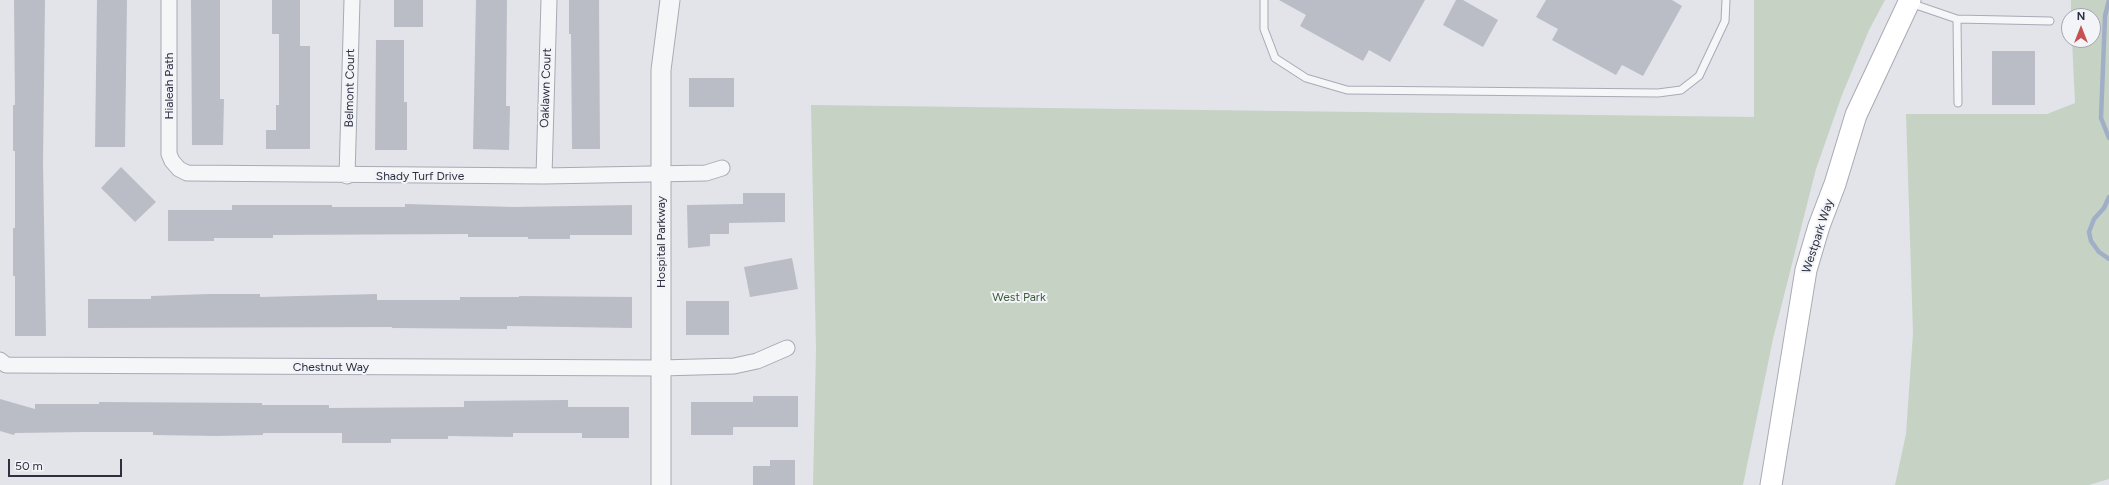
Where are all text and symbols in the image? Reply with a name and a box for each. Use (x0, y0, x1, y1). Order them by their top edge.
north arrow (2061, 8, 2101, 48)
text: N (2077, 10, 2085, 23)
street label: Belmont Court (342, 48, 358, 128)
street label: Oaklawn Court (537, 48, 555, 128)
street label: Hialeah Path (162, 52, 176, 120)
street label: Shady Turf Drive (376, 169, 464, 183)
street label: Hospital Parkway (654, 196, 668, 288)
street label: Westpark Way (1799, 197, 1837, 275)
park label: West Park (992, 290, 1046, 304)
street label: Chestnut Way (293, 360, 369, 374)
scale bar (10, 451, 124, 477)
text: 50 m (15, 459, 43, 473)

